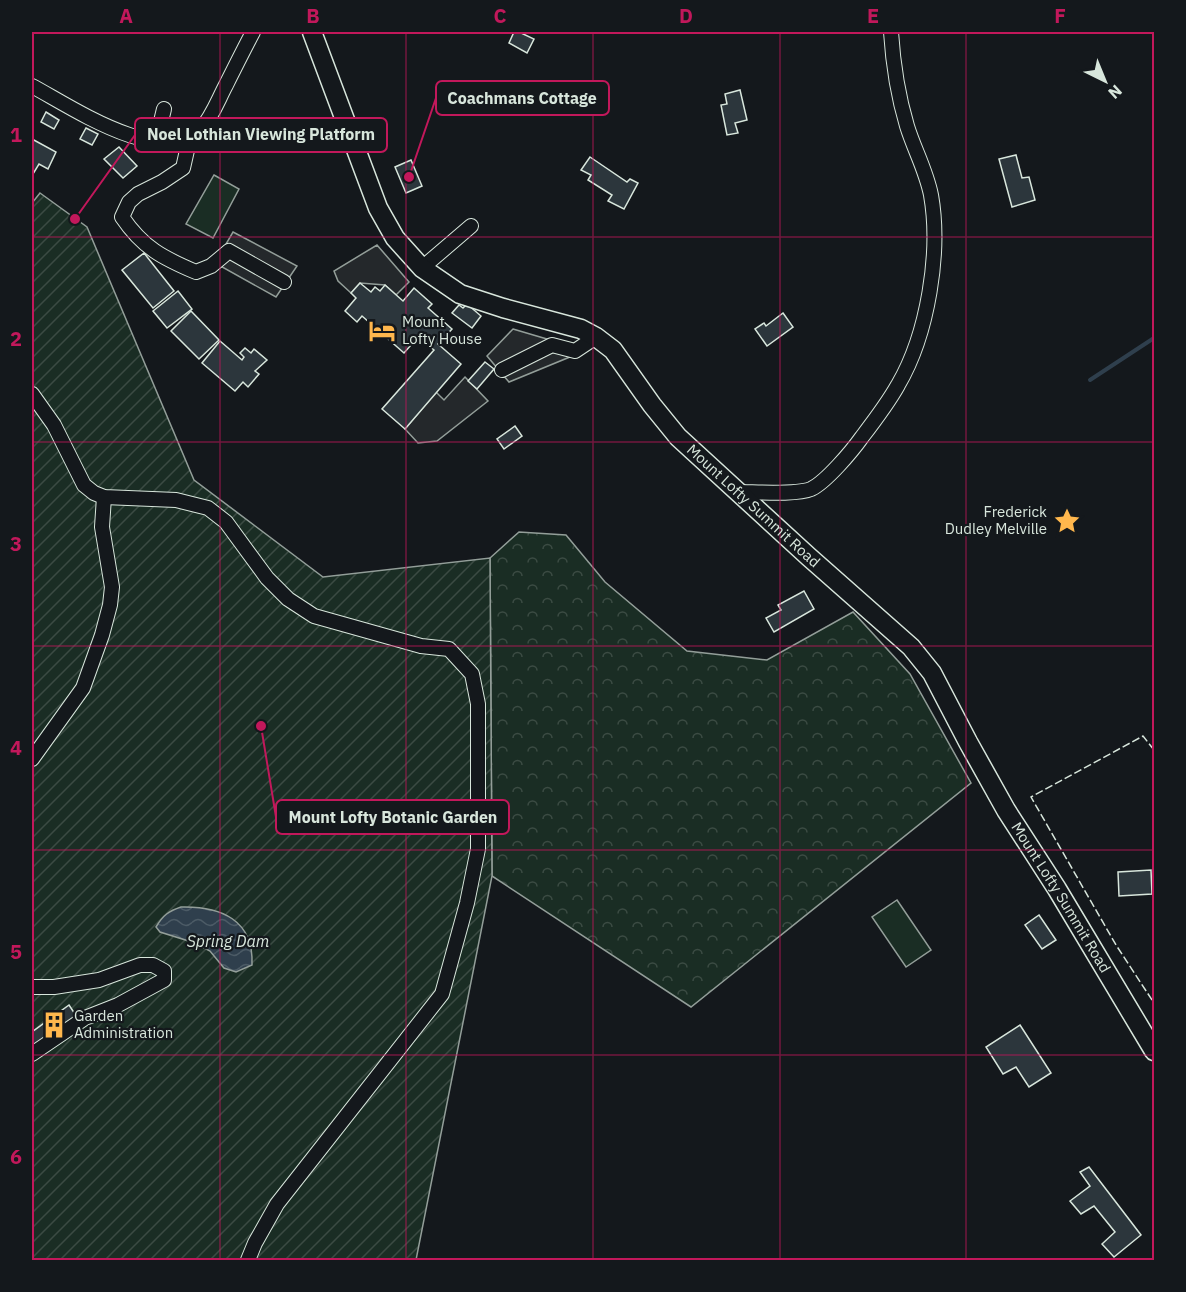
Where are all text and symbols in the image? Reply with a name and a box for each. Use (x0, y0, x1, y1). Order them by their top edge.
text: A (119, 2, 133, 29)
text: B (306, 2, 320, 29)
text: C (493, 2, 507, 29)
text: D (679, 2, 693, 29)
text: E (867, 2, 879, 29)
text: F (1054, 2, 1066, 29)
north arrow (1075, 51, 1135, 111)
callout: Coachmans Cottage (436, 81, 609, 115)
text: N (1104, 81, 1126, 103)
text: Coachmans Cottage (447, 88, 597, 108)
callout: Noel Lothian Viewing Platform (135, 118, 387, 152)
text: 1 (10, 121, 22, 148)
text: Noel Lothian Viewing Platform (147, 124, 375, 144)
place label: Mount Lofty House (402, 312, 482, 348)
hotel icon: Mount Lofty House (367, 316, 397, 346)
text: 2 (10, 325, 22, 352)
street label: Mount Lofty Summit Road (683, 440, 824, 571)
place label: Frederick Dudley Melville (945, 502, 1047, 538)
place icon: Frederick Dudley Melville (1052, 506, 1082, 536)
text: 3 (10, 530, 22, 557)
text: 4 (10, 734, 22, 761)
callout: Mount Lofty Botanic Garden (276, 800, 509, 834)
text: Mount Lofty Botanic Garden (289, 807, 497, 827)
street label: Mount Lofty Summit Road (1007, 818, 1115, 976)
water label: Spring Dam (187, 931, 269, 951)
text: 5 (10, 938, 22, 965)
place label: Garden Administration (74, 1006, 173, 1042)
building icon: Garden Administration (39, 1010, 69, 1040)
text: 6 (10, 1143, 22, 1170)

